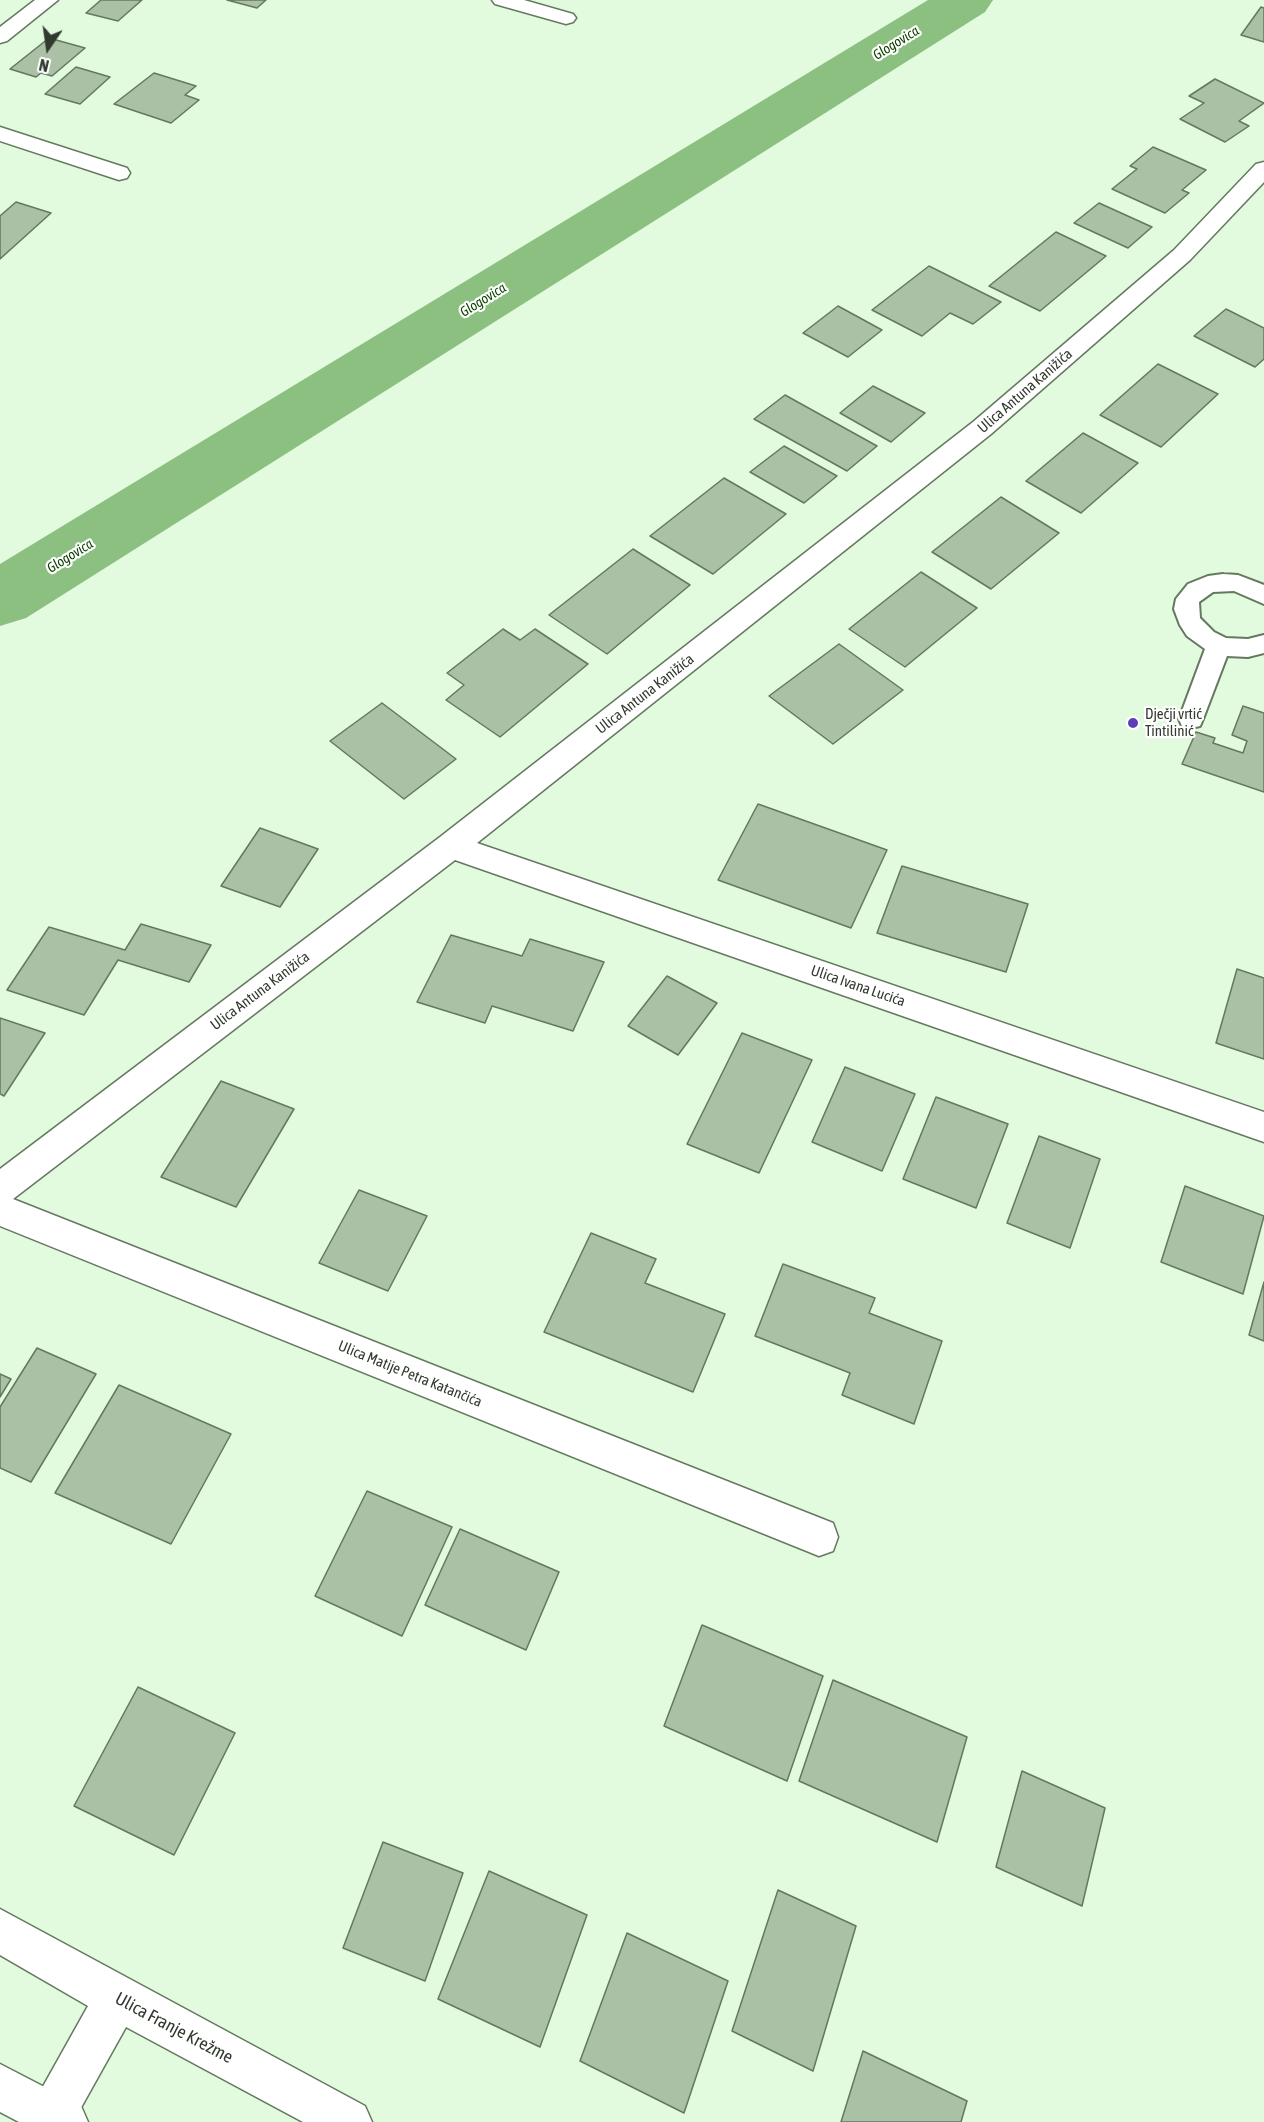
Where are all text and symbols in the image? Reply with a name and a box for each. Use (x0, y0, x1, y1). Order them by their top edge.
north arrow (18, 18, 78, 78)
water label: Glogovica (870, 22, 922, 64)
text: N (37, 56, 51, 75)
water label: Glogovica (457, 279, 509, 321)
street label: Ulica Antuna Kanižića (974, 345, 1076, 437)
water label: Glogovica (44, 535, 96, 577)
street label: Ulica Antuna Kanižića (592, 650, 698, 738)
place label: Dječji vrtić Tintilinić (1145, 705, 1202, 740)
marker: Dječji vrtić Tintilinić (1126, 716, 1140, 730)
street label: Ulica Antuna Kanižića (207, 948, 313, 1034)
street label: Ulica Ivana Lucića (808, 961, 908, 1011)
street label: Ulica Matije Petra Katančića (335, 1337, 485, 1411)
street label: Ulica Franje Krežme (111, 1988, 237, 2068)

